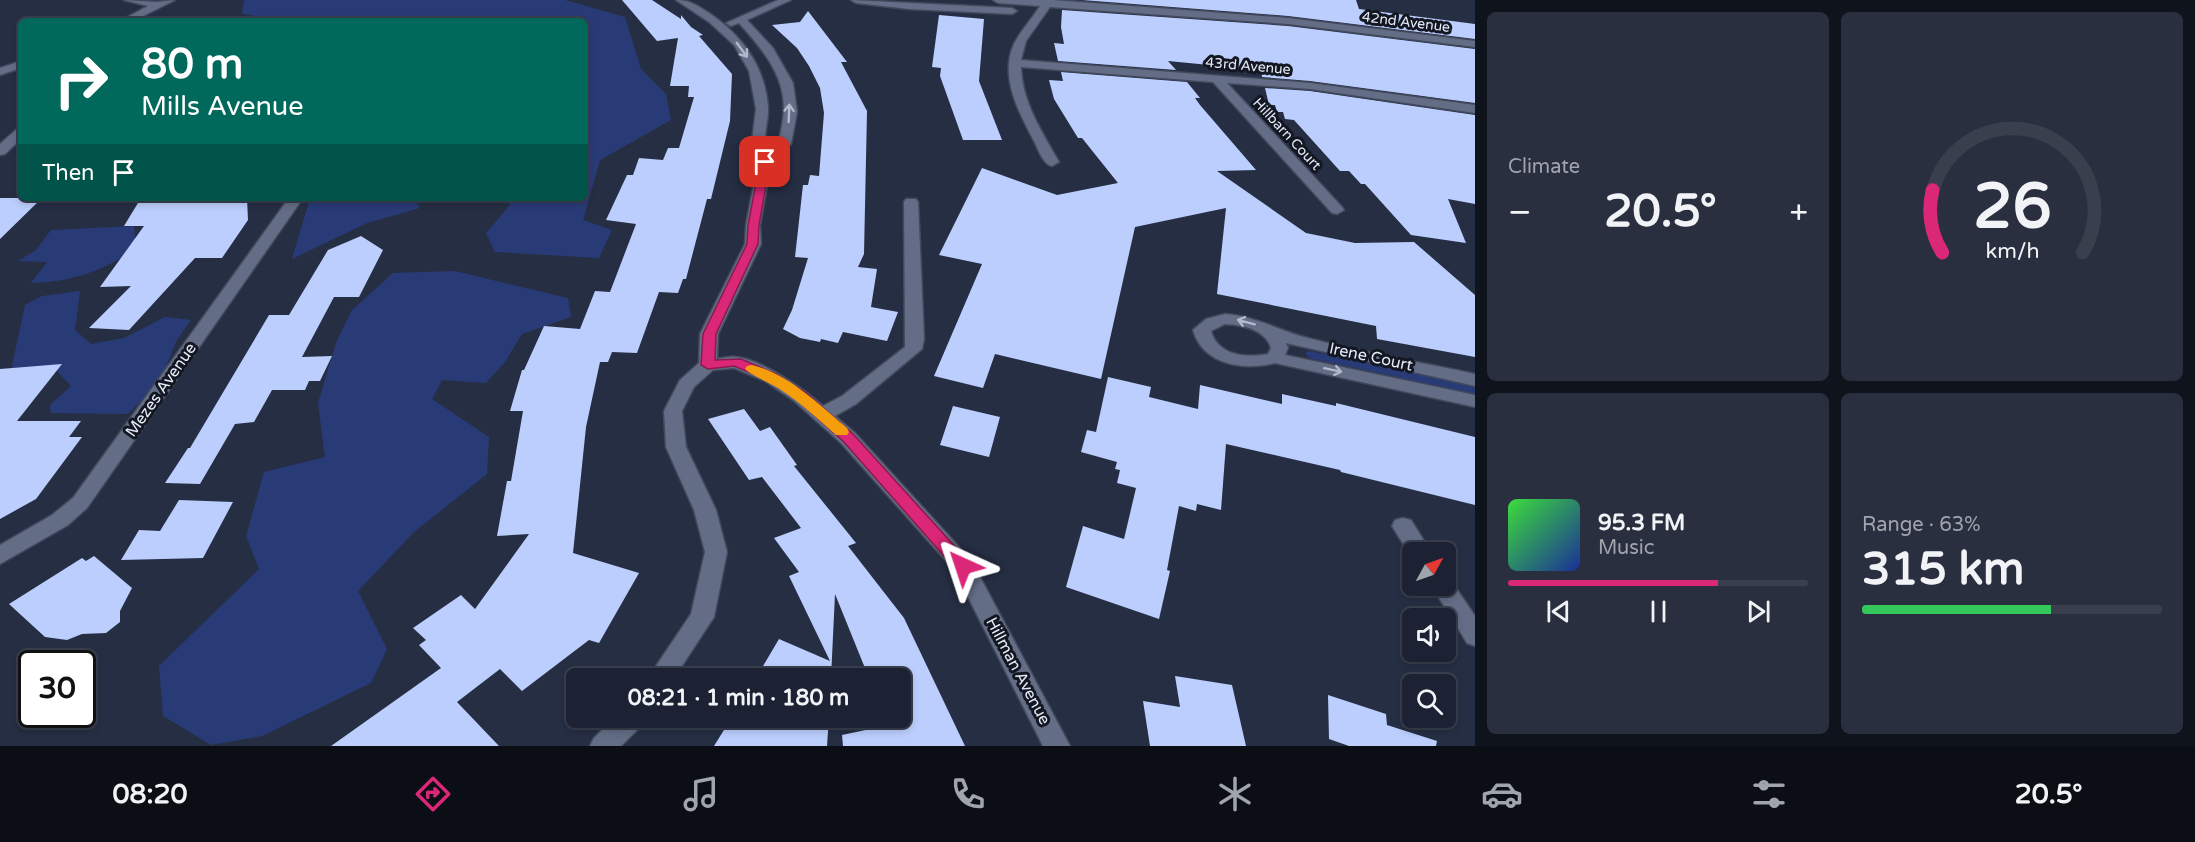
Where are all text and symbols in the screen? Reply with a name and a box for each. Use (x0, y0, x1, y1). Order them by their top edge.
street label: 42nd Avenue (1361, 8, 1451, 36)
text: 80 m (141, 39, 243, 90)
one-way arrow (736, 41, 748, 57)
icon: right (42, 42, 120, 120)
street label: 43rd Avenue (1205, 54, 1291, 78)
text: Mills Avenue (141, 90, 304, 123)
street label: Hillbarn Court (1249, 94, 1325, 174)
one-way arrow (783, 104, 795, 123)
pin (739, 136, 790, 187)
icon: arrive (748, 145, 781, 178)
text: Climate (1508, 155, 1580, 179)
icon: arrive (107, 156, 140, 189)
text: Then (42, 160, 95, 186)
text: 26 (1973, 170, 2051, 245)
text: 20.5° (1604, 185, 1717, 239)
text: − (1508, 193, 1532, 232)
text: + (1789, 193, 1808, 232)
text: km/h (1985, 239, 2039, 265)
one-way arrow (1237, 316, 1256, 328)
street label: Irene Court (1327, 338, 1415, 376)
street label: Mezes Avenue (121, 339, 201, 441)
one-way arrow (1323, 365, 1342, 376)
text: 95.3 FM (1598, 510, 1685, 536)
text: Range · 63% (1862, 513, 1981, 537)
position arrow (931, 534, 995, 598)
text: Music (1598, 536, 1654, 560)
north arrow (1402, 542, 1456, 596)
map controls (1402, 542, 1456, 728)
text: 315 km (1862, 543, 2024, 597)
icon: previous (1542, 595, 1575, 628)
icon: pause (1642, 595, 1675, 628)
icon: next (1742, 595, 1775, 628)
button: sound (1402, 608, 1456, 662)
street label: Hillman Avenue (981, 614, 1055, 728)
speed limit sign: 30 (18, 650, 96, 728)
button: search (1402, 674, 1456, 728)
text: 08:21 · 1 min · 180 m (628, 685, 849, 711)
icon: directions (412, 773, 454, 815)
icon: music (680, 773, 722, 815)
icon: phone (947, 773, 989, 815)
icon: climate (1214, 773, 1256, 815)
icon: car (1481, 773, 1523, 815)
icon: filters (1748, 773, 1790, 815)
text: 08:20 (113, 778, 187, 811)
text: 20.5° (2015, 778, 2082, 811)

